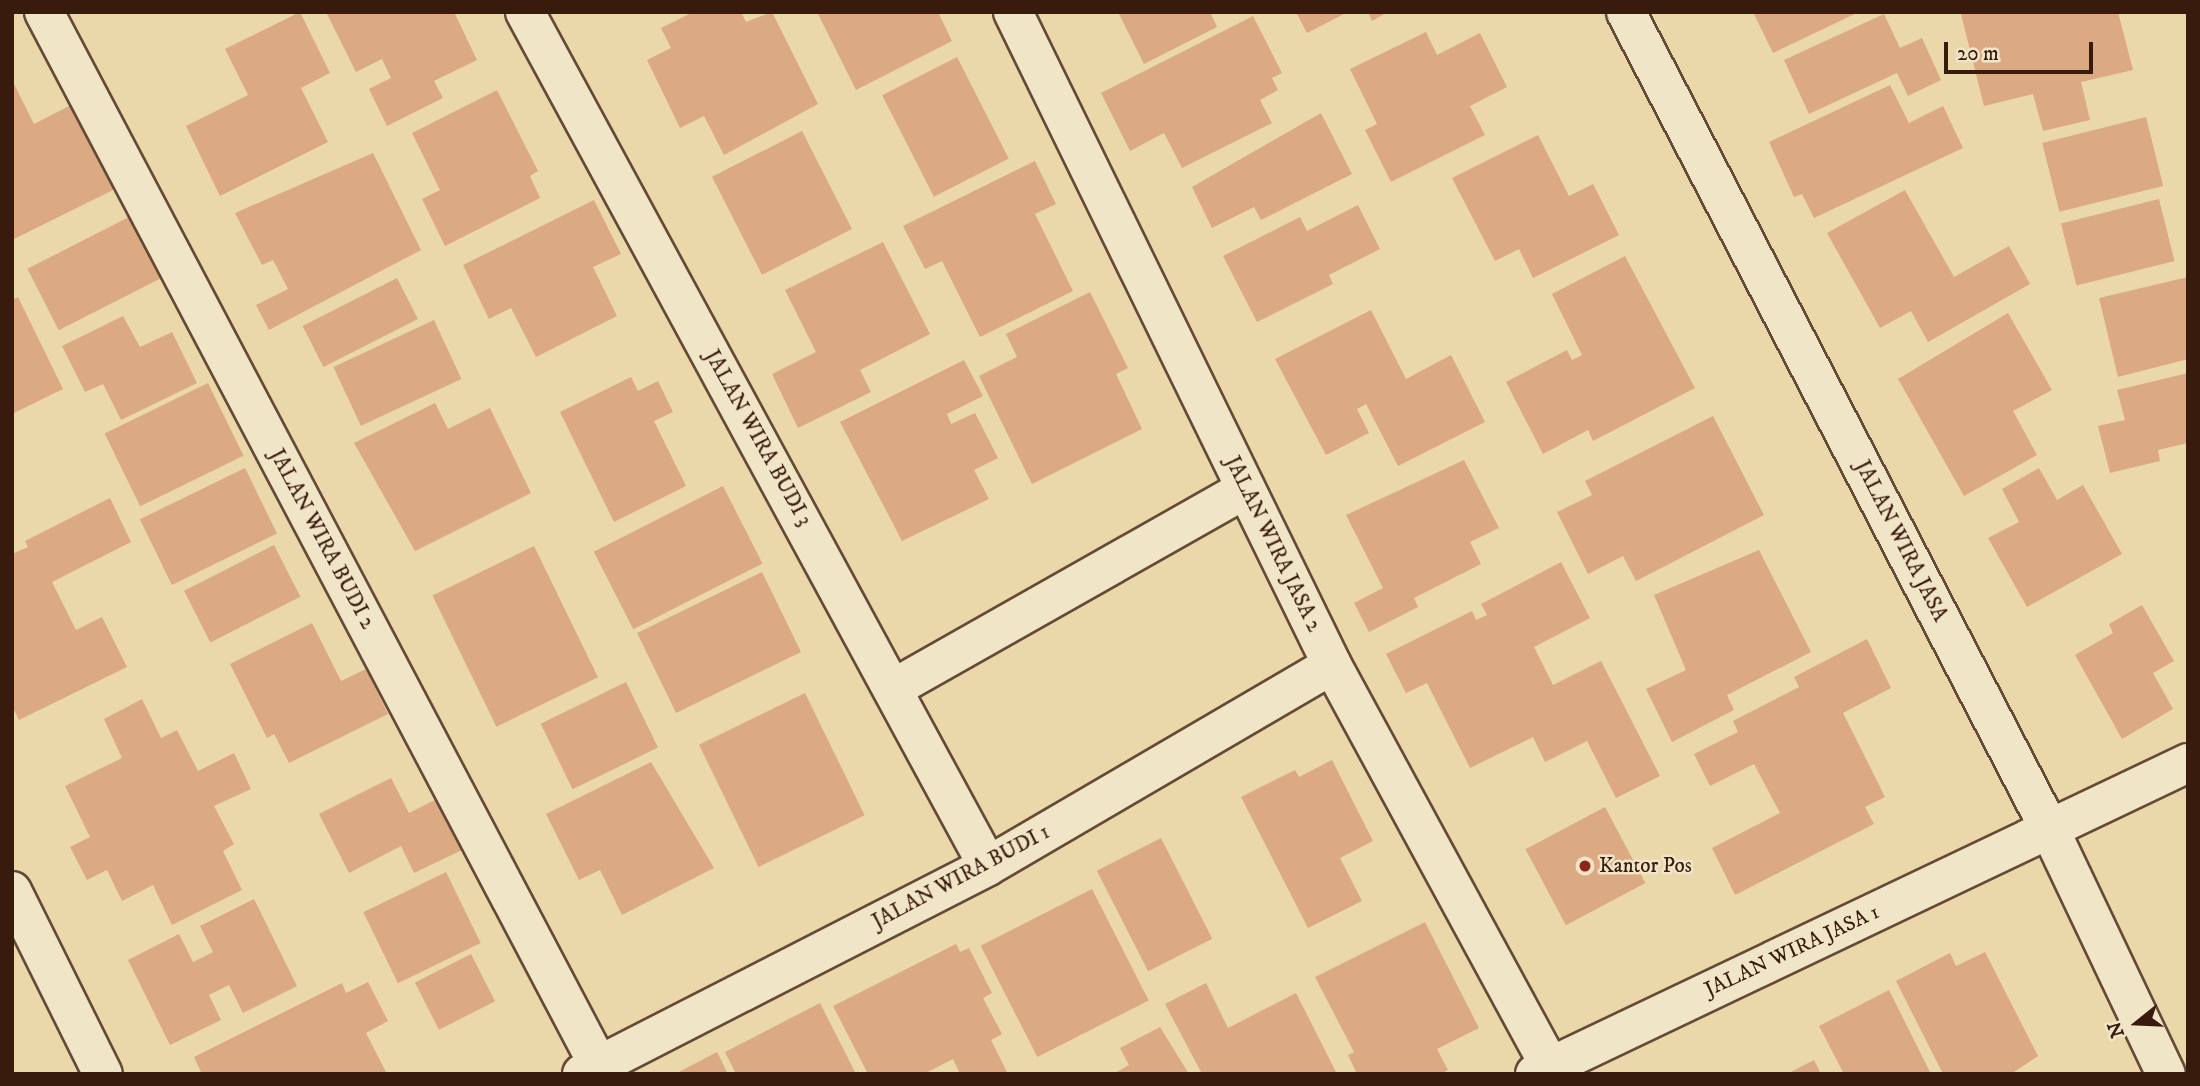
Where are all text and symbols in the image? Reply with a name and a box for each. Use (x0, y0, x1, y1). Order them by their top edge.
scale bar (1948, 28, 2097, 72)
text: 20 m (1957, 41, 1999, 67)
street label: JALAN WIRA BUDI 3 (699, 346, 817, 530)
street label: JALAN WIRA BUDI 2 (264, 445, 380, 633)
street label: JALAN WIRA JASA 2 (1220, 452, 1326, 636)
street label: JALAN WIRA JASA (1849, 456, 1953, 626)
street label: JALAN WIRA BUDI 1 (868, 820, 1054, 934)
place label: Kantor Pos (1599, 853, 1692, 879)
marker: Kantor Pos (1577, 858, 1593, 874)
street label: JALAN WIRA JASA 1 (1701, 899, 1883, 1003)
north arrow (2102, 988, 2172, 1058)
text: N (2103, 1019, 2130, 1041)

